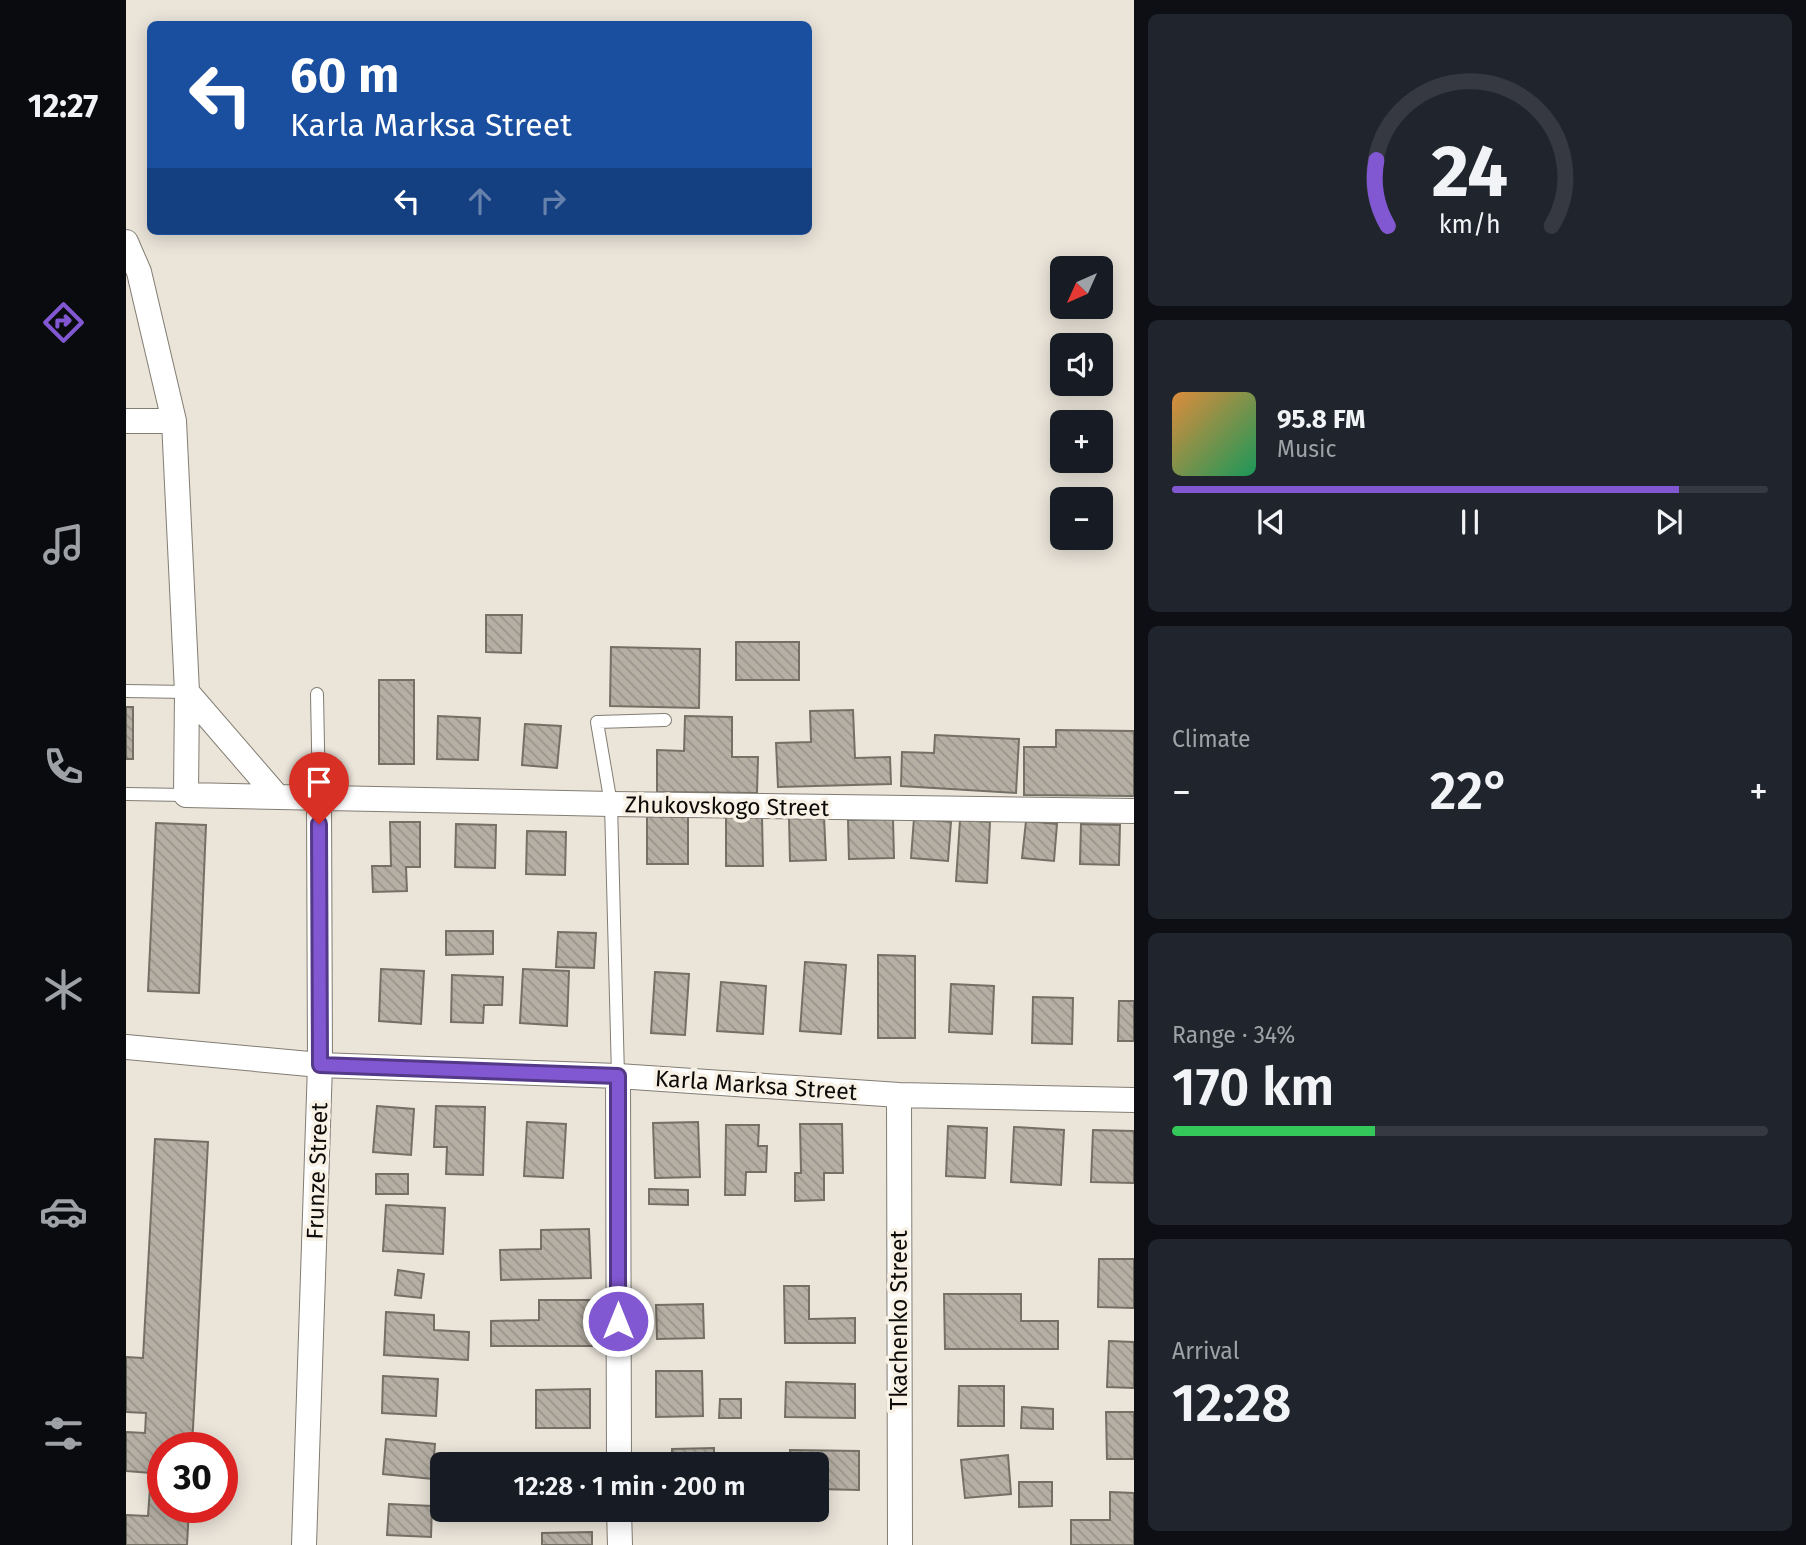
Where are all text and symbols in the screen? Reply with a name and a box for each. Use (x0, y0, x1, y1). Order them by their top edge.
text: 60 m (290, 46, 399, 105)
icon: left (175, 49, 266, 140)
text: 12:27 (28, 87, 98, 125)
text: Karla Marksa Street (290, 106, 572, 144)
text: 24 (1432, 128, 1508, 215)
icon: left (388, 182, 426, 220)
icon: ahead (461, 182, 499, 220)
icon: right (534, 182, 572, 220)
text: km/h (1439, 210, 1501, 240)
north arrow (1050, 256, 1113, 318)
map controls (1050, 256, 1113, 550)
icon: directions (39, 298, 88, 347)
button: sound (1050, 333, 1113, 396)
text: 95.8 FM (1277, 404, 1365, 435)
button: + (1050, 410, 1113, 473)
text: Music (1277, 435, 1337, 463)
button: − (1050, 487, 1113, 550)
icon: previous (1252, 503, 1290, 541)
icon: pause (1451, 503, 1489, 541)
icon: next (1650, 503, 1688, 541)
icon: music (39, 520, 88, 569)
text: Climate (1172, 725, 1251, 753)
icon: phone (39, 742, 88, 791)
pin (289, 752, 349, 824)
text: 22° (1430, 760, 1510, 823)
icon: arrive (300, 763, 338, 801)
text: − (1172, 769, 1191, 815)
text: + (1749, 769, 1768, 815)
street label: Zhukovskogo Street (625, 790, 830, 822)
icon: climate (39, 965, 88, 1014)
text: Range · 34% (1172, 1021, 1295, 1049)
text: 170 km (1172, 1056, 1334, 1119)
street label: Karla Marksa Street (654, 1064, 859, 1106)
street label: Frunze Street (301, 1101, 333, 1240)
icon: car (39, 1187, 88, 1236)
street label: Tkachenko Street (885, 1229, 913, 1410)
position arrow (581, 1284, 655, 1358)
text: Arrival (1172, 1337, 1239, 1365)
text: 12:28 (1172, 1372, 1291, 1435)
icon: filters (39, 1409, 88, 1458)
speed limit sign: 30 (147, 1432, 238, 1523)
text: 12:28 · 1 min · 200 m (514, 1471, 745, 1502)

